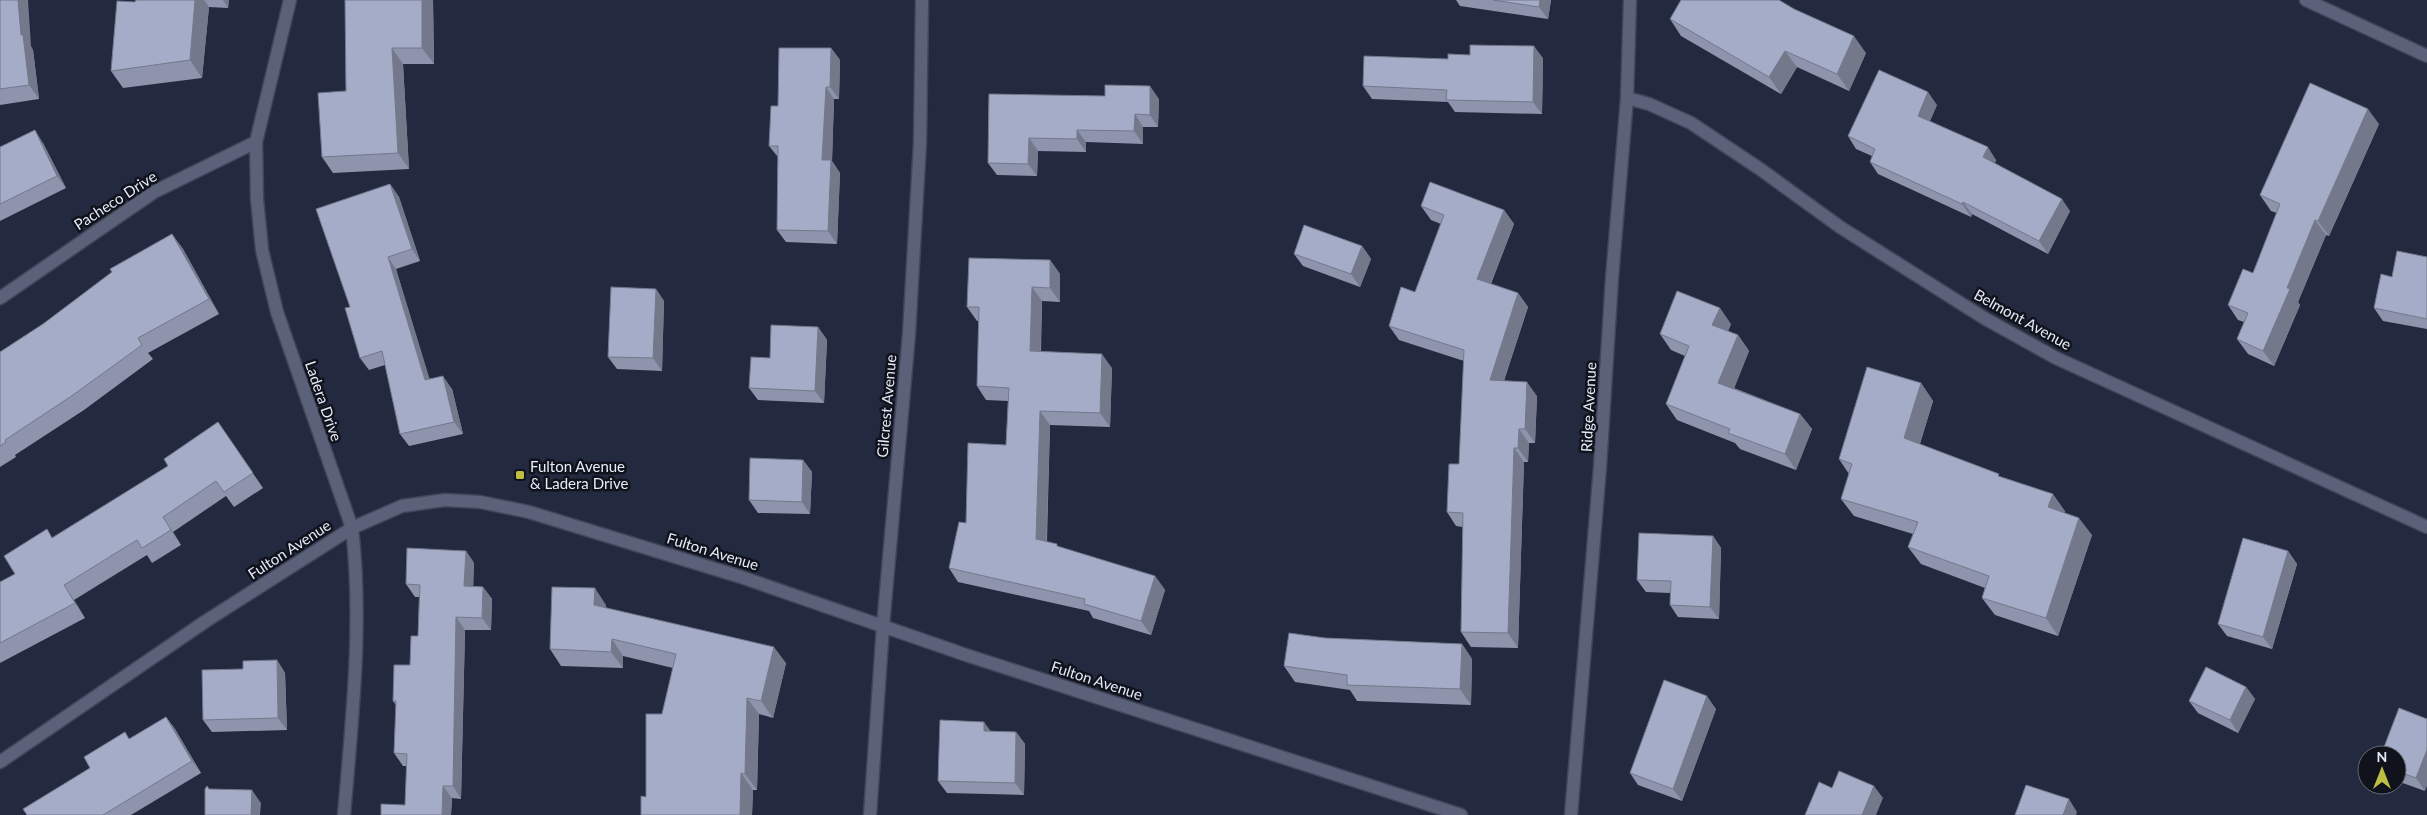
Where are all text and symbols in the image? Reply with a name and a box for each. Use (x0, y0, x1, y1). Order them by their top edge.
street label: Pacheco Drive (70, 167, 160, 233)
street label: Belmont Avenue (1971, 285, 2075, 353)
street label: Gilcrest Avenue (873, 354, 899, 458)
street label: Ladera Drive (302, 358, 346, 444)
street label: Ridge Avenue (1577, 362, 1599, 452)
place label: Fulton Avenue & Ladera Drive (530, 457, 628, 492)
marker: Fulton Avenue & Ladera Drive (514, 469, 526, 481)
street label: Fulton Avenue (244, 516, 334, 582)
street label: Fulton Avenue (665, 528, 761, 574)
street label: Fulton Avenue (1049, 657, 1145, 703)
north arrow (2357, 745, 2407, 795)
text: N (2377, 748, 2387, 765)

